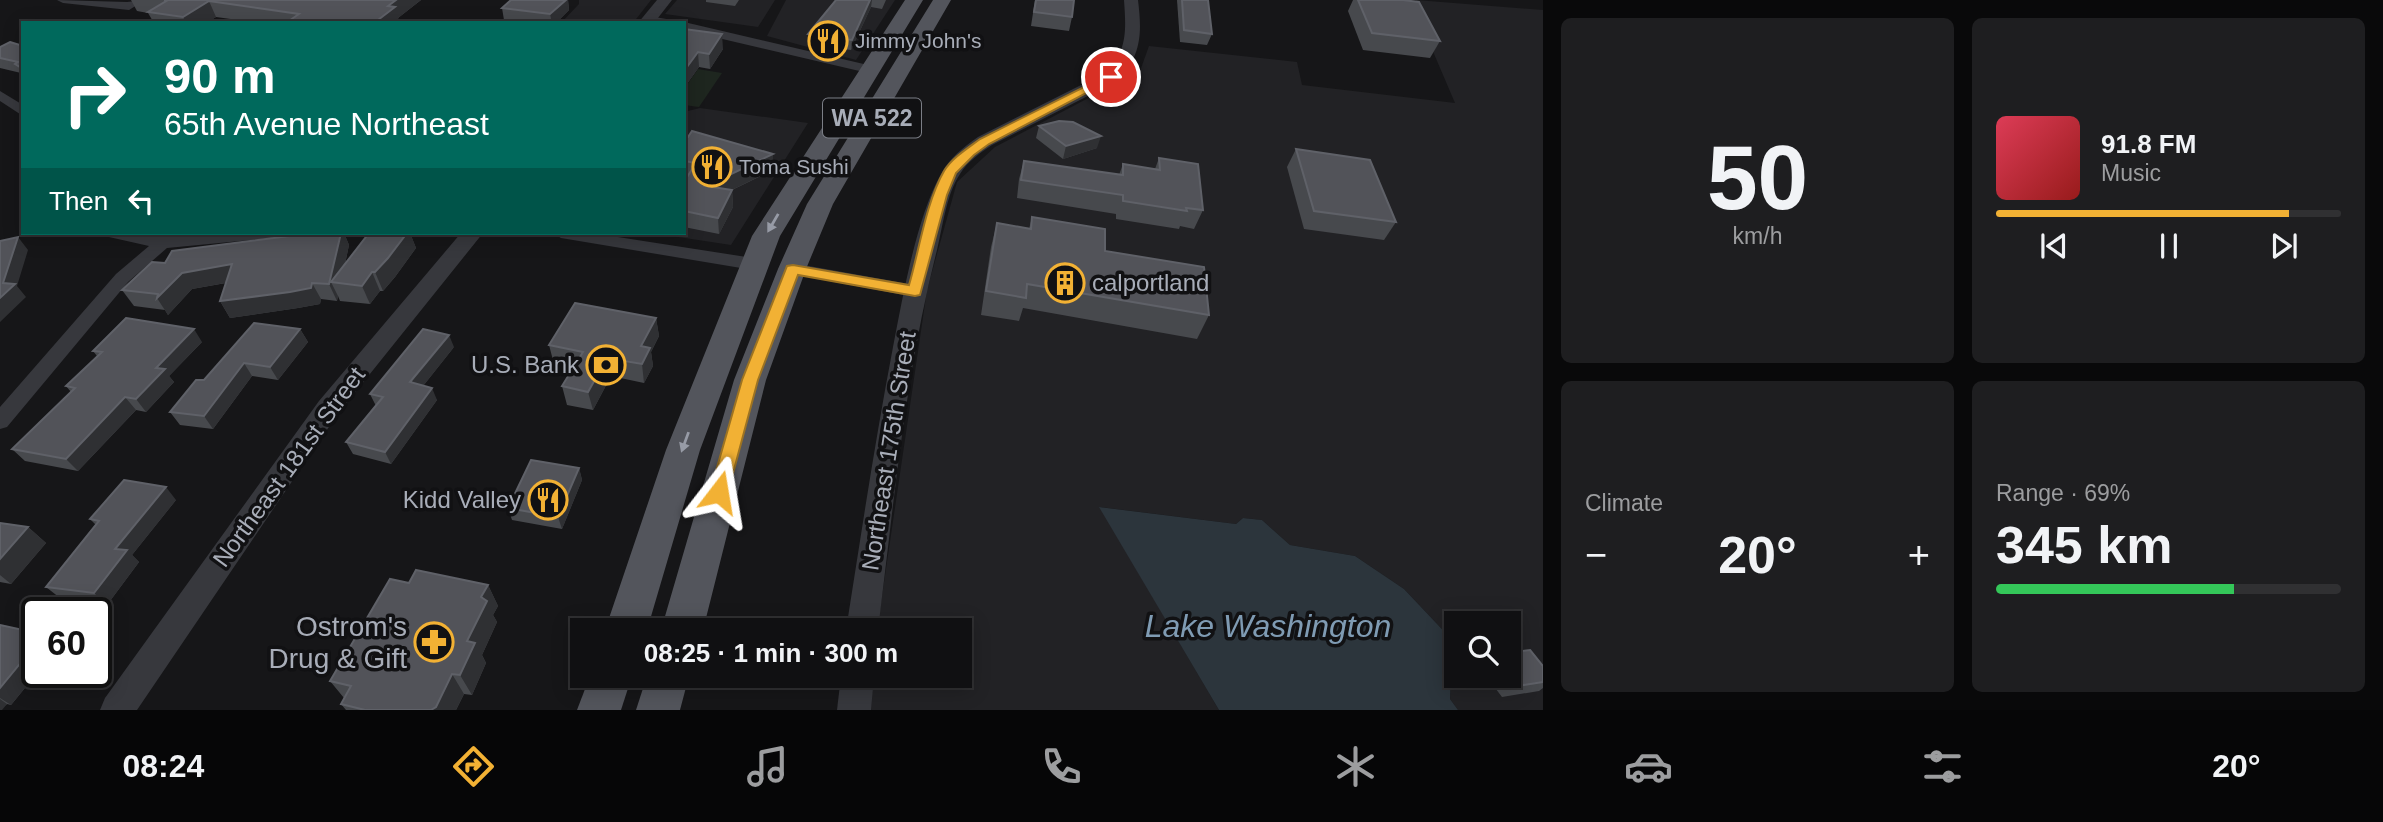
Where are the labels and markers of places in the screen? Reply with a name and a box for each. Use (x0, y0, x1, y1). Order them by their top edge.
restaurant icon: Jimmy John's (807, 20, 849, 62)
place label: Jimmy John's (855, 29, 982, 52)
pin (1081, 47, 1141, 107)
restaurant icon: Toma Sushi (691, 146, 733, 188)
place label: Toma Sushi (739, 155, 849, 178)
building icon: calportland (1044, 262, 1086, 304)
place label: calportland (1092, 269, 1209, 296)
bank icon: U.S. Bank (585, 344, 627, 386)
place label: U.S. Bank (471, 351, 580, 378)
restaurant icon: Kidd Valley (527, 479, 569, 521)
place label: Kidd Valley (403, 486, 521, 513)
place label: Ostrom's Drug & Gift (269, 611, 407, 674)
pharmacy icon: Ostrom's Drug & Gift (413, 621, 455, 663)

